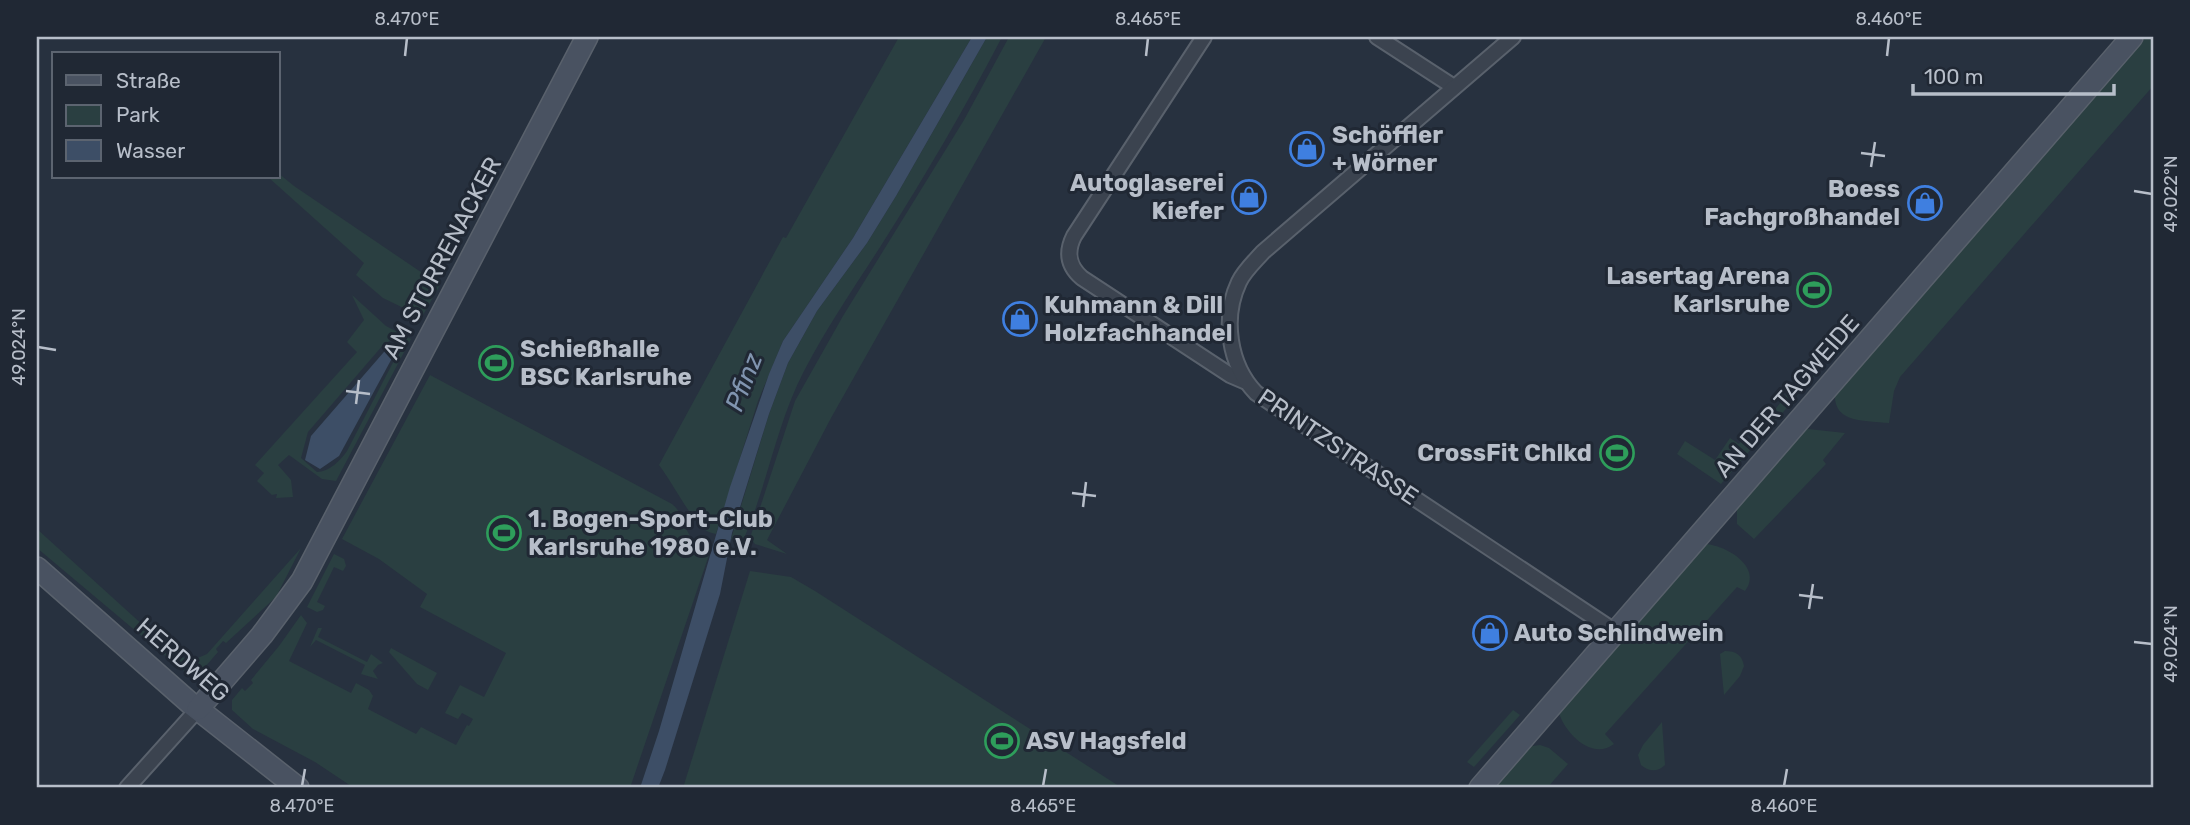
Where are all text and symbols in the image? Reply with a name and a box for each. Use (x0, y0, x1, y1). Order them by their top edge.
text: 8.470°E (375, 8, 439, 30)
text: 8.465°E (1115, 8, 1181, 30)
text: 8.460°E (1856, 8, 1922, 30)
legend (52, 52, 280, 178)
scale bar (1913, 52, 2115, 96)
text: 100 m (1924, 64, 1983, 89)
text: Straße (116, 68, 181, 93)
text: Park (116, 102, 160, 127)
place label: Schöffler + Wörner (1332, 121, 1443, 177)
shop icon: Schöffler + Wörner (1288, 130, 1326, 168)
text: Wasser (116, 138, 185, 163)
street label: AM STORRENACKER (377, 152, 507, 364)
text: 49.022°N (2160, 156, 2182, 232)
place label: Autoglaserei Kiefer (1070, 169, 1224, 225)
place label: Boess Fachgroßhandel (1704, 175, 1900, 231)
shop icon: Autoglaserei Kiefer (1230, 178, 1268, 216)
shop icon: Boess Fachgroßhandel (1906, 184, 1944, 222)
place label: Lasertag Arena Karlsruhe (1606, 262, 1790, 318)
sports icon: Lasertag Arena Karlsruhe (1795, 271, 1833, 309)
place label: Kuhmann & Dill Holzfachhandel (1044, 291, 1233, 347)
shop icon: Kuhmann & Dill Holzfachhandel (1001, 300, 1039, 338)
text: 49.024°N (8, 308, 30, 386)
street label: AN DER TAGWEIDE (1709, 309, 1865, 483)
place label: Schießhalle BSC Karlsruhe (520, 335, 692, 391)
sports icon: Schießhalle BSC Karlsruhe (477, 344, 515, 382)
water label: Pfinz (719, 348, 769, 416)
street label: PRINTZSTRASSE (1253, 383, 1423, 511)
sports icon: CrossFit Chlkd (1598, 434, 1636, 472)
place label: CrossFit Chlkd (1417, 439, 1592, 467)
place label: 1. Bogen-Sport-Club Karlsruhe 1980 e.V. (528, 505, 773, 561)
sports icon: 1. Bogen-Sport-Club Karlsruhe 1980 e.V. (485, 514, 523, 552)
text: 49.024°N (2160, 605, 2182, 683)
street label: HERDWEG (131, 612, 235, 708)
shop icon: Auto Schlindwein (1471, 614, 1509, 652)
place label: Auto Schlindwein (1514, 619, 1724, 647)
sports icon: ASV Hagsfeld (983, 722, 1021, 760)
place label: ASV Hagsfeld (1026, 727, 1187, 755)
text: 8.470°E (270, 795, 334, 817)
text: 8.465°E (1010, 795, 1076, 817)
text: 8.460°E (1751, 795, 1817, 817)

